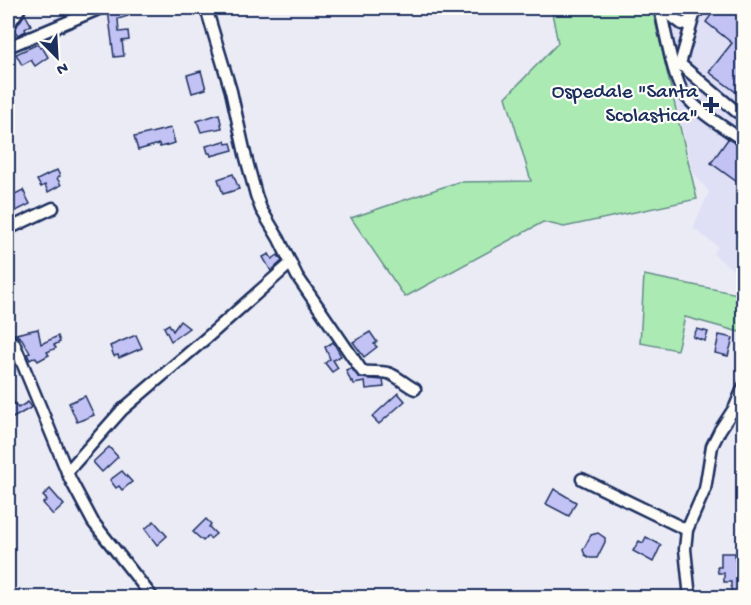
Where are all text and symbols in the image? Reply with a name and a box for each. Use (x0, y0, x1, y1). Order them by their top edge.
north arrow (27, 27, 87, 87)
text: N (53, 57, 70, 79)
place label: Ospedale "Santa Scolastica" (552, 81, 699, 130)
marker: Ospedale "Santa Scolastica" (702, 96, 720, 114)

